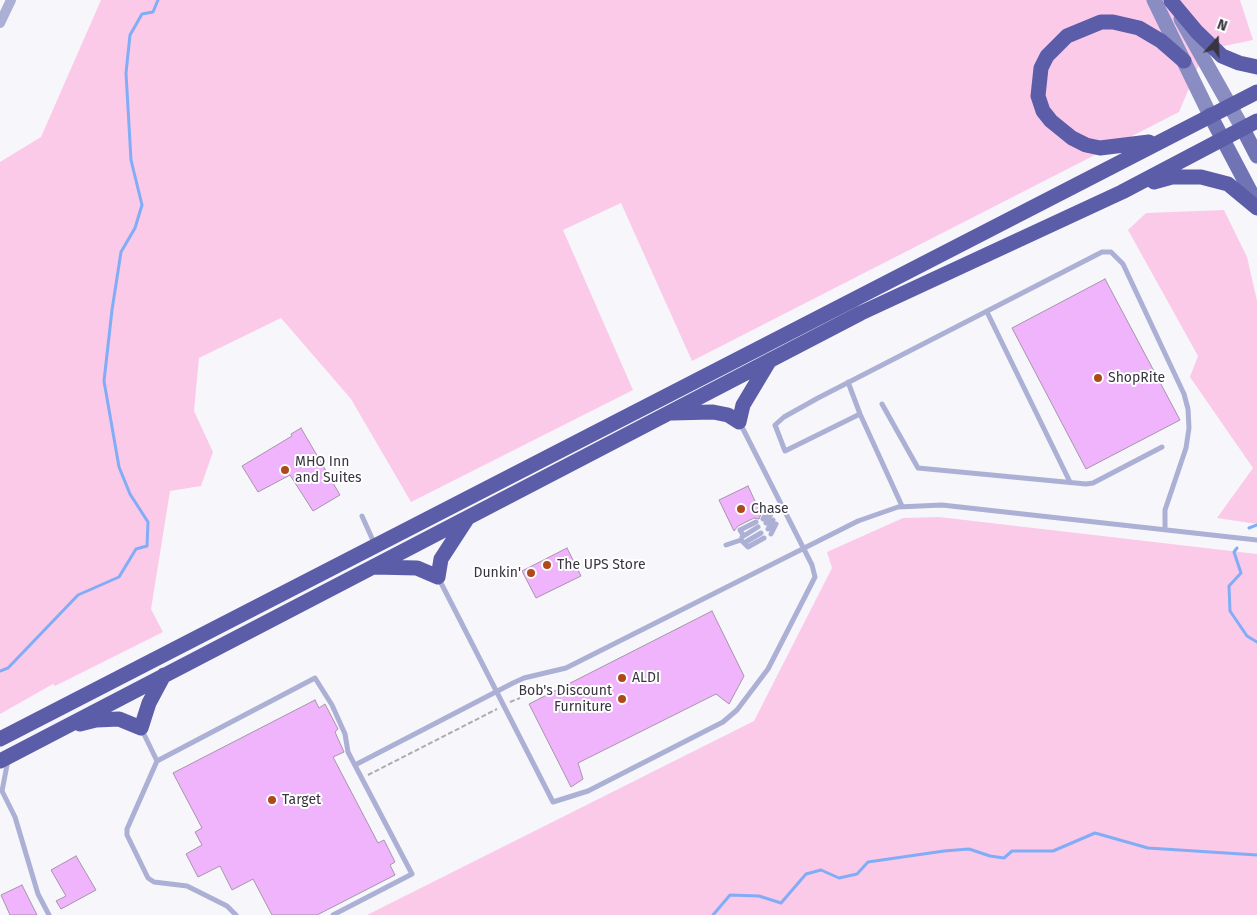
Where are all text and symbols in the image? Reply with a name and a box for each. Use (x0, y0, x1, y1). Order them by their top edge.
north arrow (1192, 15, 1242, 65)
text: N (1215, 16, 1230, 35)
place label: ShopRite (1108, 370, 1165, 386)
marker: ShopRite (1092, 372, 1104, 384)
place label: MHO Inn and Suites (295, 454, 362, 487)
marker: MHO Inn and Suites (279, 464, 291, 476)
place label: Chase (751, 501, 789, 517)
marker: Chase (735, 503, 747, 515)
place label: The UPS Store (557, 557, 646, 573)
marker: The UPS Store (541, 559, 553, 571)
place label: Dunkin' (473, 565, 521, 581)
marker: Dunkin' (525, 567, 537, 579)
place label: ALDI (632, 670, 660, 686)
marker: ALDI (616, 672, 628, 684)
place label: Bob's Discount Furniture (518, 683, 612, 716)
marker: Bob's Discount Furniture (616, 693, 628, 705)
place label: Target (282, 792, 321, 808)
marker: Target (266, 794, 278, 806)

